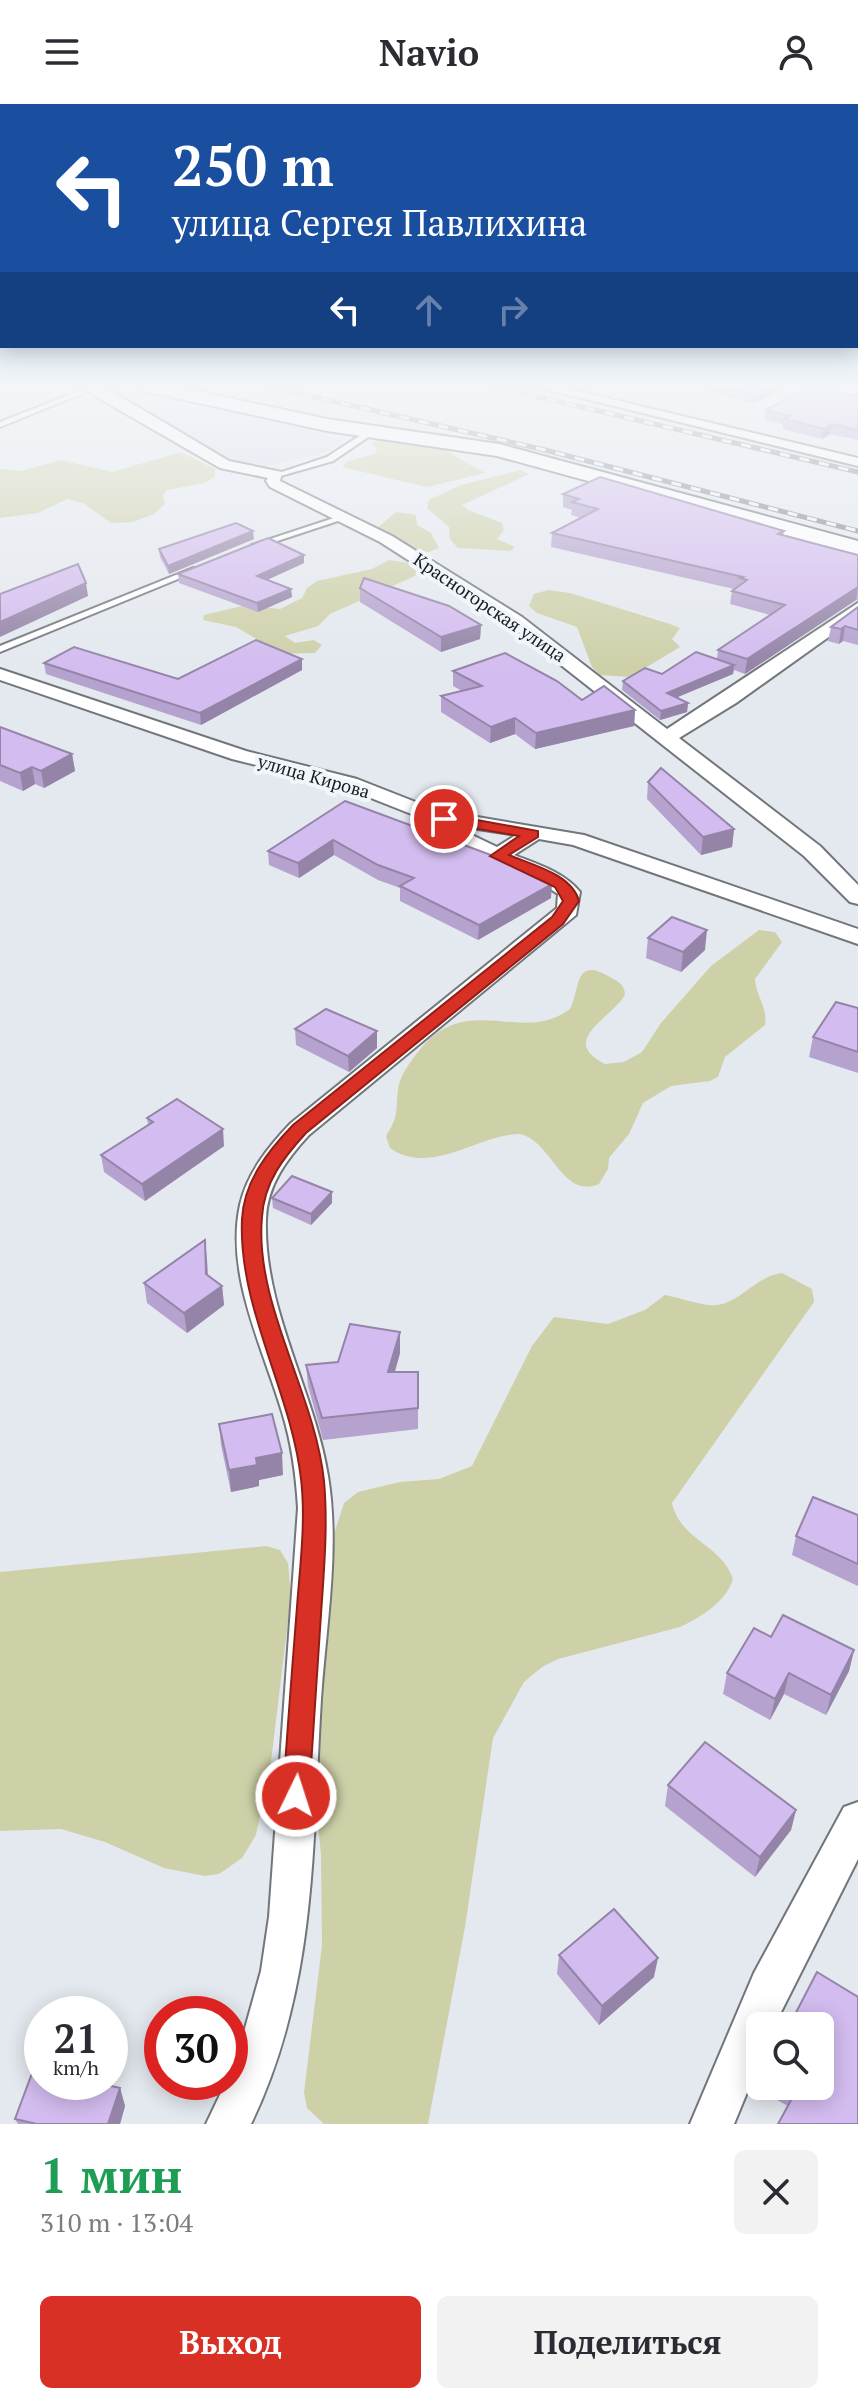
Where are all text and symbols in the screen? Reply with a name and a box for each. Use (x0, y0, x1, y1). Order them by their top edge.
text: Navio (379, 29, 479, 76)
icon: menu (40, 30, 84, 74)
icon: person (774, 30, 818, 74)
text: 250 m (172, 128, 334, 202)
icon: left (40, 136, 144, 240)
text: улица Сергея Павлихина (172, 199, 587, 246)
icon: left (323, 288, 367, 332)
icon: ahead (407, 288, 451, 332)
icon: right (491, 288, 535, 332)
street label: Красногорская улица (409, 547, 571, 667)
street label: улица Кирова (254, 748, 373, 803)
pin (410, 785, 478, 853)
icon: arrive (422, 797, 466, 841)
position arrow (254, 1754, 338, 1838)
speed limit sign: 30 (144, 1996, 248, 2100)
text: 21 (53, 2011, 99, 2064)
map controls (746, 2012, 834, 2100)
button: search (746, 2012, 834, 2100)
text: km/h (53, 2054, 99, 2081)
text: 1 мин (40, 2143, 182, 2207)
button: close (734, 2150, 818, 2234)
text: 310 m · 13:04 (40, 2205, 193, 2239)
button: Выход (40, 2296, 421, 2388)
button: Поделиться (437, 2296, 818, 2388)

